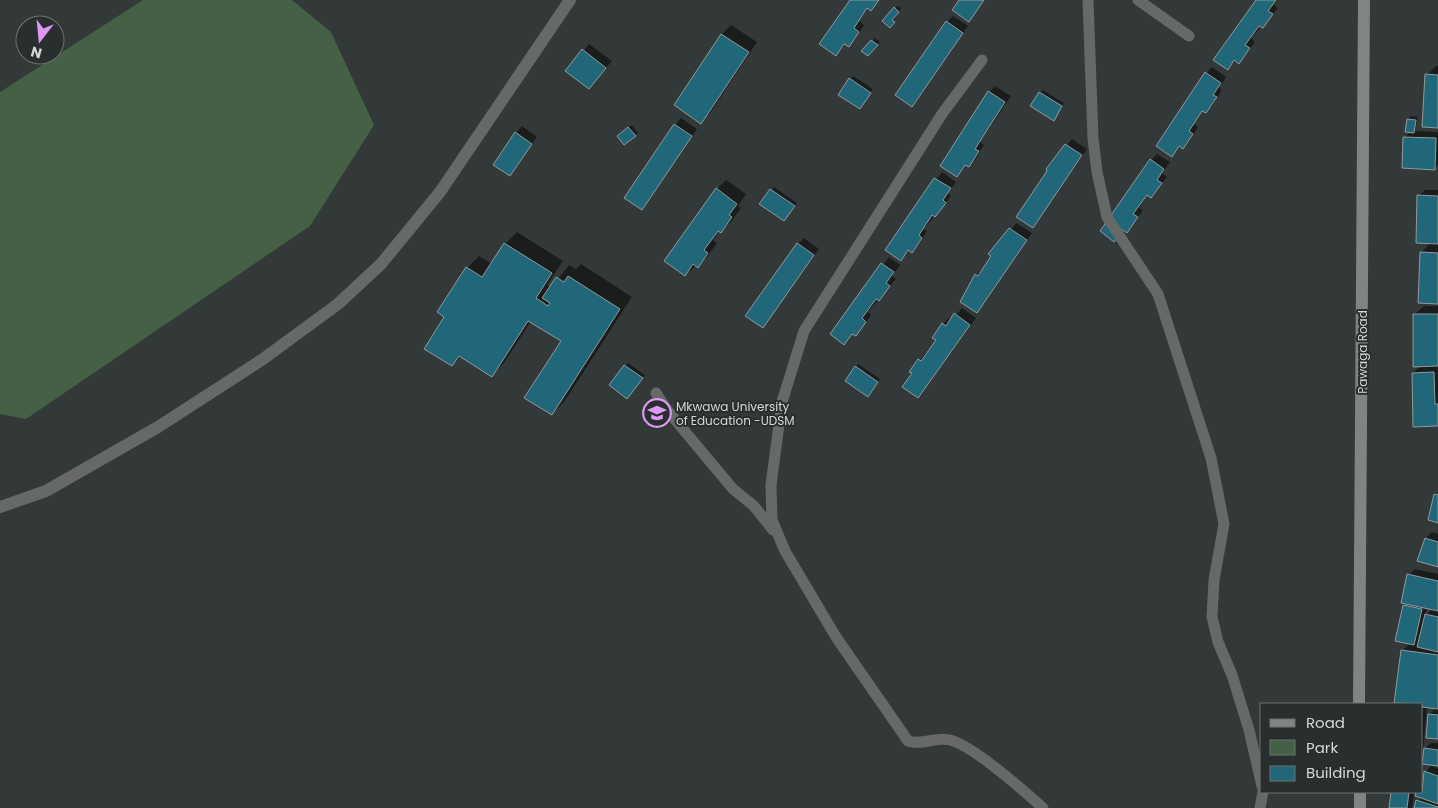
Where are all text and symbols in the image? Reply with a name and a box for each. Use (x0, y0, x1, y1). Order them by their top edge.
north arrow (15, 15, 65, 65)
text: N (29, 41, 44, 64)
street label: Pawaga Road (1354, 310, 1371, 394)
school or university icon: Mkwawa University of Education -UDSM (642, 398, 672, 428)
place label: Mkwawa University of Education -UDSM (676, 398, 795, 429)
legend (1260, 703, 1423, 793)
text: Road (1306, 712, 1345, 733)
text: Park (1306, 737, 1338, 758)
text: Building (1306, 762, 1366, 783)

